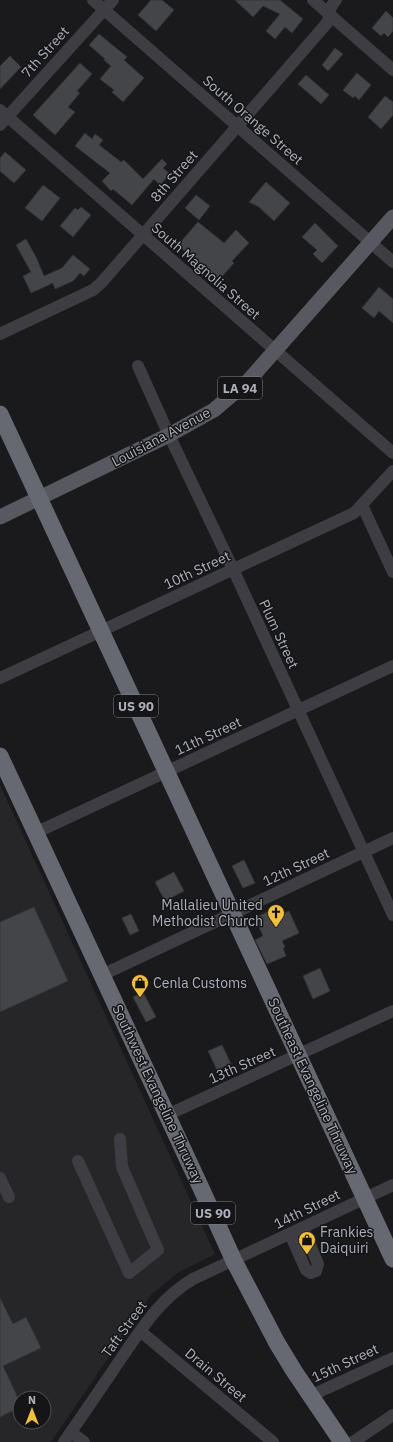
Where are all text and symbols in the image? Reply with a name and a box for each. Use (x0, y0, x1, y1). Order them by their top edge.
street label: 7th Street (17, 23, 73, 81)
street label: South Orange Street (199, 71, 307, 169)
street label: 8th Street (147, 146, 202, 206)
street label: South Magnolia Street (148, 219, 264, 323)
road number: LA 94 (218, 377, 262, 399)
street label: Louisiana Avenue (108, 403, 214, 471)
street label: 10th Street (161, 547, 233, 593)
street label: Plum Street (255, 597, 303, 671)
road number: US 90 (114, 695, 158, 717)
street label: 11th Street (172, 713, 244, 759)
street label: 12th Street (260, 844, 332, 890)
place label: Mallalieu United Methodist Church (152, 896, 263, 930)
church icon: Mallalieu United Methodist Church (266, 903, 286, 928)
shop icon: Cenla Customs (130, 973, 150, 998)
place label: Cenla Customs (153, 974, 247, 992)
street label: Southeast Evangeline Thruway (264, 995, 362, 1177)
street label: Southwest Evangeline Thruway (108, 1002, 208, 1186)
street label: 13th Street (206, 1042, 278, 1088)
street label: 14th Street (271, 1185, 343, 1233)
road number: US 90 (191, 1202, 235, 1224)
place label: Frankies Daiquiri (320, 1223, 374, 1257)
shop icon: Frankies Daiquiri (297, 1230, 317, 1255)
street label: Taft Street (97, 1297, 151, 1361)
street label: 15th Street (309, 1340, 381, 1386)
street label: Drain Street (181, 1344, 251, 1406)
north arrow (12, 1390, 52, 1430)
text: N (28, 1393, 36, 1407)

